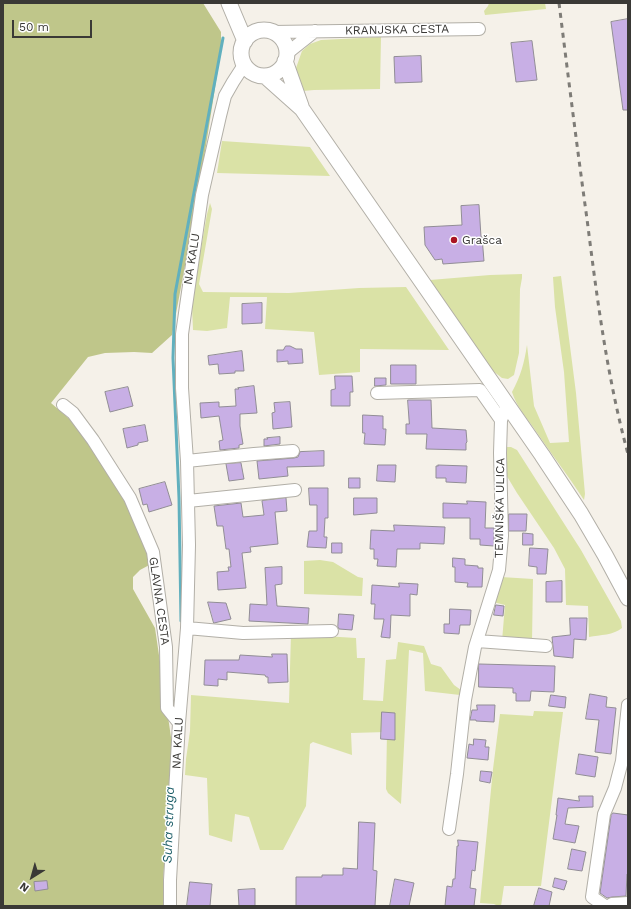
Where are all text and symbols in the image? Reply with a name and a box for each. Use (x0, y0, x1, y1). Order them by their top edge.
scale bar (14, 12, 94, 38)
text: 50 m (19, 20, 49, 34)
street label: KRANJSKA CESTA (345, 22, 449, 38)
street label: NA KALU (181, 232, 203, 286)
place label: Grašca (462, 233, 502, 247)
marker: Grašca (449, 235, 459, 245)
street label: TEMNIŠKA ULICA (492, 458, 508, 558)
street label: GLAVNA CESTA (146, 556, 172, 646)
street label: NA KALU (169, 717, 187, 769)
water label: Suha struga (160, 786, 178, 864)
north arrow (12, 857, 52, 897)
text: N (17, 879, 32, 895)

